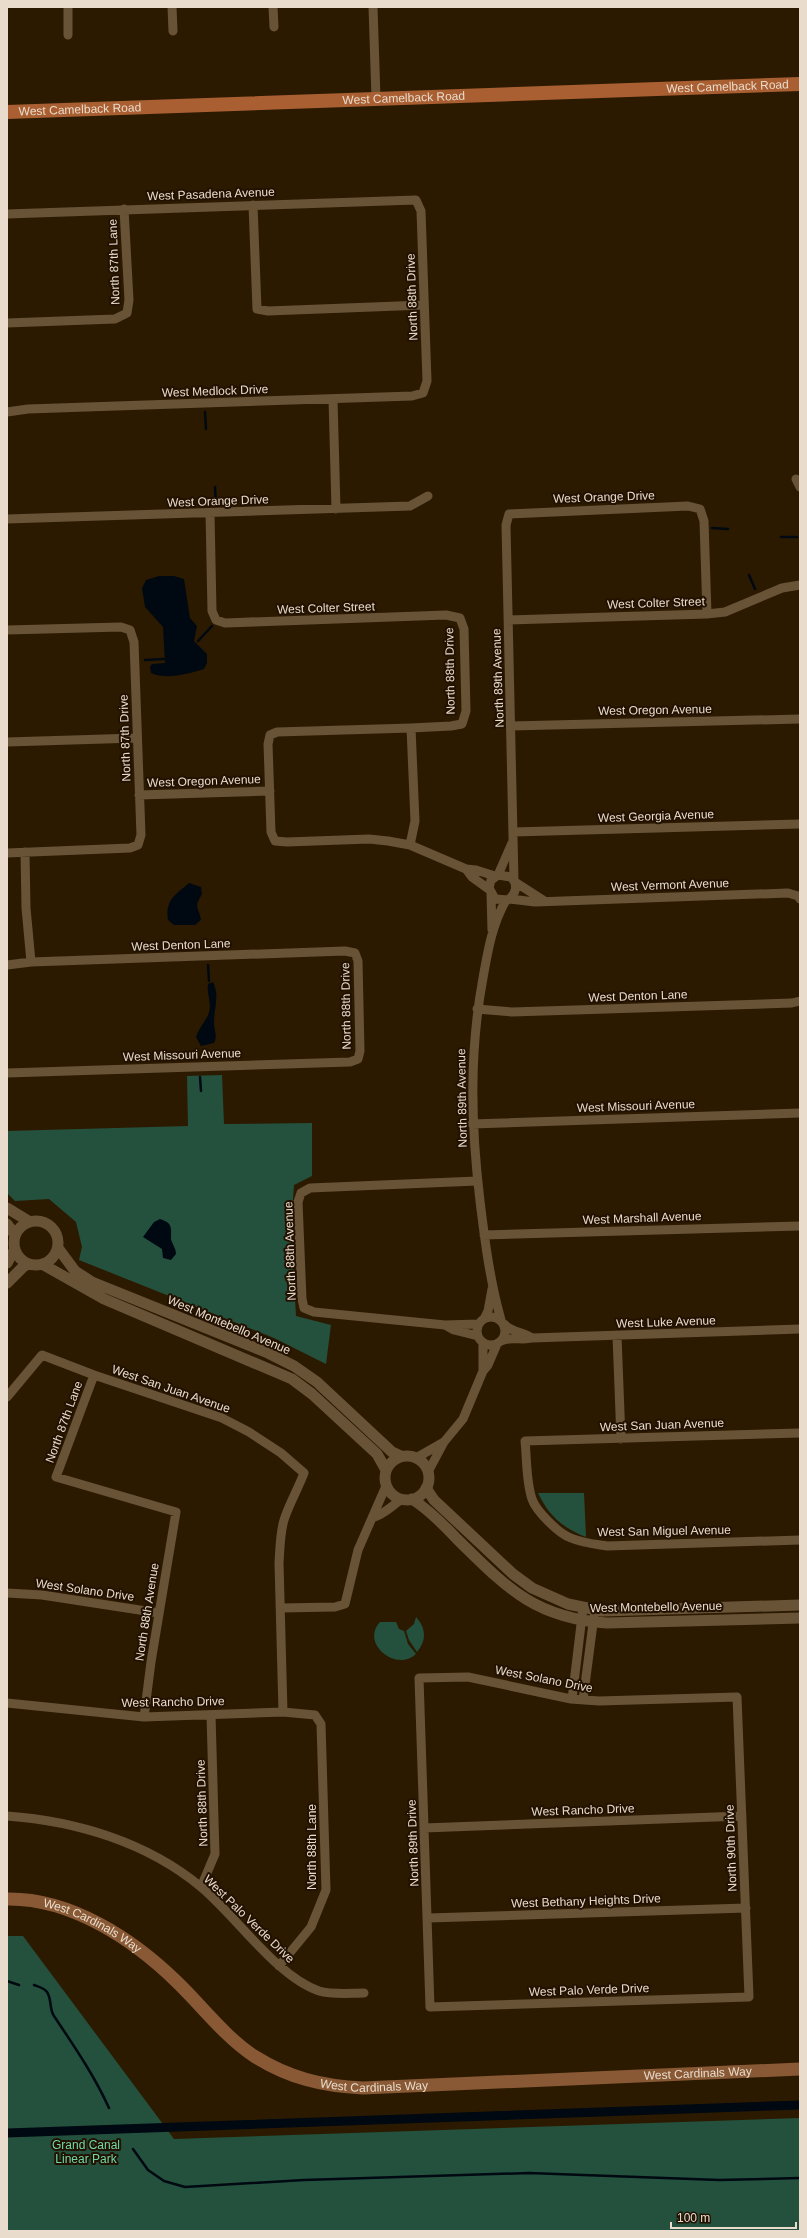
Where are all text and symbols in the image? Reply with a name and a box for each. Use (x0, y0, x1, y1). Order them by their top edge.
street label: West Camelback Road (666, 77, 789, 96)
street label: West Camelback Road (342, 89, 465, 107)
street label: West Camelback Road (18, 100, 141, 119)
street label: West Pasadena Avenue (147, 185, 275, 203)
street label: North 87th Lane (105, 218, 122, 305)
street label: North 88th Drive (403, 253, 421, 341)
street label: West Medlock Drive (162, 382, 269, 400)
street label: West Orange Drive (553, 488, 655, 506)
street label: West Orange Drive (167, 492, 269, 510)
street label: West Colter Street (607, 594, 706, 612)
street label: West Colter Street (277, 599, 376, 617)
street label: North 88th Drive (442, 627, 458, 715)
street label: North 89th Avenue (489, 628, 507, 728)
street label: North 87th Drive (116, 694, 134, 782)
street label: West Oregon Avenue (598, 702, 712, 718)
street label: West Oregon Avenue (147, 772, 261, 790)
street label: West Georgia Avenue (598, 807, 715, 825)
street label: West Vermont Avenue (611, 876, 730, 894)
street label: West Denton Lane (131, 936, 231, 954)
street label: North 88th Drive (338, 962, 354, 1050)
street label: West Denton Lane (588, 987, 688, 1005)
street label: West Missouri Avenue (123, 1046, 242, 1064)
street label: North 89th Avenue (454, 1048, 470, 1148)
street label: West Missouri Avenue (577, 1097, 696, 1115)
street label: North 88th Avenue (281, 1201, 299, 1301)
street label: West Marshall Avenue (582, 1209, 702, 1227)
street label: West Montebello Avenue (165, 1293, 293, 1357)
street label: West Luke Avenue (616, 1313, 716, 1331)
street label: West San Juan Avenue (110, 1362, 232, 1416)
street label: North 87th Lane (43, 1379, 85, 1465)
street label: West San Juan Avenue (600, 1416, 725, 1434)
street label: West San Miguel Avenue (597, 1523, 731, 1539)
street label: North 88th Avenue (132, 1562, 162, 1662)
street label: West Solano Drive (35, 1576, 135, 1604)
street label: West Montebello Avenue (590, 1599, 723, 1615)
street label: West Solano Drive (494, 1663, 594, 1695)
street label: West Rancho Drive (121, 1694, 225, 1710)
street label: North 88th Drive (193, 1759, 211, 1847)
street label: North 89th Drive (404, 1799, 422, 1887)
street label: West Rancho Drive (531, 1801, 635, 1819)
street label: North 88th Lane (305, 1804, 319, 1890)
street label: North 90th Drive (722, 1804, 740, 1892)
street label: West Palo Verde Drive (201, 1872, 297, 1966)
street label: West Bethany Heights Drive (511, 1891, 661, 1911)
street label: West Cardinals Way (42, 1896, 144, 1956)
street label: West Palo Verde Drive (529, 1981, 650, 1999)
street label: West Cardinals Way (643, 2064, 752, 2083)
street label: West Cardinals Way (319, 2076, 428, 2095)
park label: Grand Canal Linear Park (52, 2138, 120, 2166)
scale bar (671, 2204, 796, 2230)
text: 100 m (677, 2211, 710, 2225)

